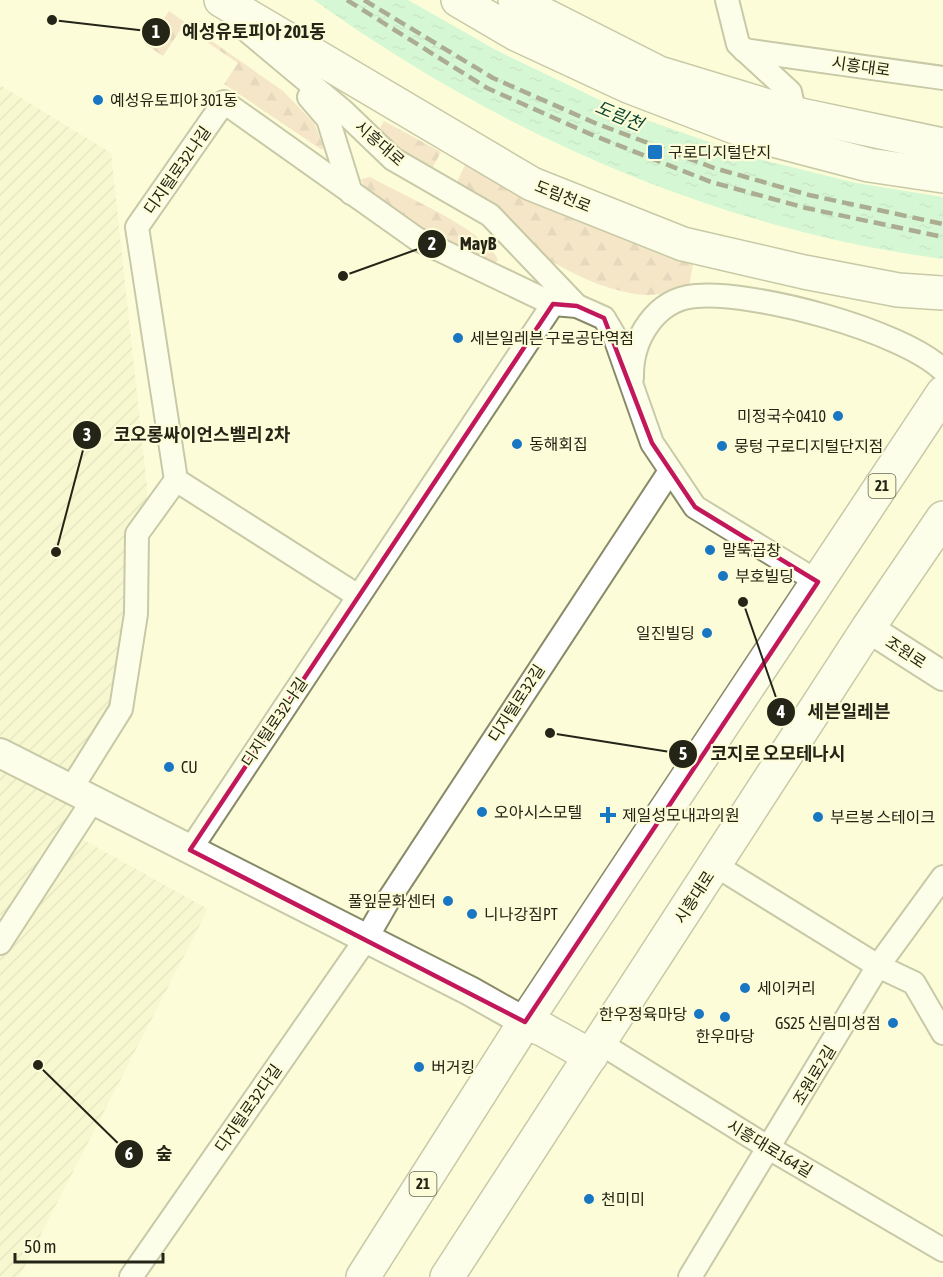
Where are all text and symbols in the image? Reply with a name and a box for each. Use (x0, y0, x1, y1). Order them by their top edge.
callout: 예성유토피아 201동 (141, 14, 338, 50)
text: 1 (152, 21, 160, 42)
text: 예성유토피아 201동 (182, 21, 326, 42)
street label: 시흥대로 (831, 53, 892, 79)
place label: 예성유토피아 301동 (110, 91, 238, 109)
marker: 예성유토피아 301동 (91, 93, 105, 107)
water label: 도림천 (592, 96, 648, 136)
street label: 시흥대로 (352, 117, 408, 169)
street label: 디지털로32나길 (140, 122, 214, 218)
marker: 구로디지털단지 (646, 143, 664, 161)
place label: 구로디지털단지 (668, 143, 771, 161)
street label: 도림천로 (532, 177, 594, 215)
callout: MayB (417, 226, 508, 262)
text: 2 (428, 233, 436, 254)
text: MayB (460, 233, 497, 254)
place label: 세븐일레븐 구로공단역점 (470, 329, 634, 347)
marker: 세븐일레븐 구로공단역점 (451, 331, 465, 345)
place label: 미정국수0410 (737, 407, 826, 425)
marker: 미정국수0410 (831, 409, 845, 423)
callout: 코오롱싸이언스벨리 2차 (72, 417, 302, 453)
text: 3 (83, 424, 91, 445)
text: 코오롱싸이언스벨리 2차 (114, 424, 291, 445)
place label: 동해회집 (529, 435, 588, 453)
marker: 동해회집 (510, 437, 524, 451)
place label: 뭉텅 구로디지털단지점 (734, 437, 883, 455)
marker: 뭉텅 구로디지털단지점 (715, 439, 729, 453)
road number: 21 (868, 474, 896, 498)
place label: 말뚝곱창 (722, 541, 781, 559)
marker: 말뚝곱창 (703, 543, 717, 557)
place label: 부호빌딩 (735, 567, 794, 585)
marker: 부호빌딩 (716, 569, 730, 583)
place label: 일진빌딩 (636, 624, 695, 642)
marker: 일진빌딩 (700, 626, 714, 640)
street label: 조원로 (883, 632, 930, 672)
street label: 디지털로32길 (484, 661, 548, 745)
street label: 디지털로32나길 (238, 674, 310, 770)
callout: 세븐일레븐 (766, 694, 903, 730)
text: 4 (776, 701, 785, 722)
text: 세븐일레븐 (808, 701, 890, 722)
callout: 코지로 오모테나시 (668, 736, 857, 772)
text: 5 (679, 743, 687, 764)
text: 코지로 오모테나시 (711, 743, 845, 764)
place label: CU (181, 758, 198, 776)
marker: CU (162, 760, 176, 774)
place label: 오아시스모텔 (494, 803, 582, 821)
marker: 오아시스모텔 (475, 805, 489, 819)
marker: 제일성모내과의원 (599, 806, 617, 824)
place label: 제일성모내과의원 (622, 806, 740, 824)
place label: 부르봉 스테이크 (830, 808, 935, 826)
marker: 부르봉 스테이크 (811, 810, 825, 824)
street label: 시흥대로 (670, 867, 718, 927)
place label: 풀잎문화센터 (348, 892, 436, 910)
marker: 풀잎문화센터 (441, 894, 455, 908)
place label: 니나강짐PT (484, 905, 558, 923)
marker: 니나강짐PT (465, 907, 479, 921)
place label: 세이커리 (757, 979, 816, 997)
marker: 세이커리 (738, 981, 752, 995)
place label: 한우정육마당 (599, 1005, 687, 1023)
marker: 한우정육마당 (692, 1007, 706, 1021)
marker: 한우마당 (718, 1010, 732, 1024)
place label: GS25 신림미성점 (775, 1014, 881, 1032)
marker: GS25 신림미성점 (886, 1016, 900, 1030)
place label: 한우마당 (696, 1027, 755, 1045)
street label: 조원로2길 (789, 1042, 839, 1108)
place label: 버거킹 (431, 1058, 475, 1076)
street label: 디지털로32다길 (211, 1060, 285, 1156)
marker: 버거킹 (412, 1060, 426, 1074)
street label: 시흥대로164길 (724, 1116, 816, 1180)
callout: 숲 (114, 1136, 184, 1172)
text: 6 (125, 1143, 133, 1164)
text: 숲 (156, 1143, 172, 1164)
road number: 21 (410, 1172, 436, 1196)
place label: 천미미 (601, 1190, 645, 1208)
marker: 천미미 (582, 1192, 596, 1206)
scale bar (15, 1226, 164, 1264)
text: 50 m (24, 1236, 56, 1257)

